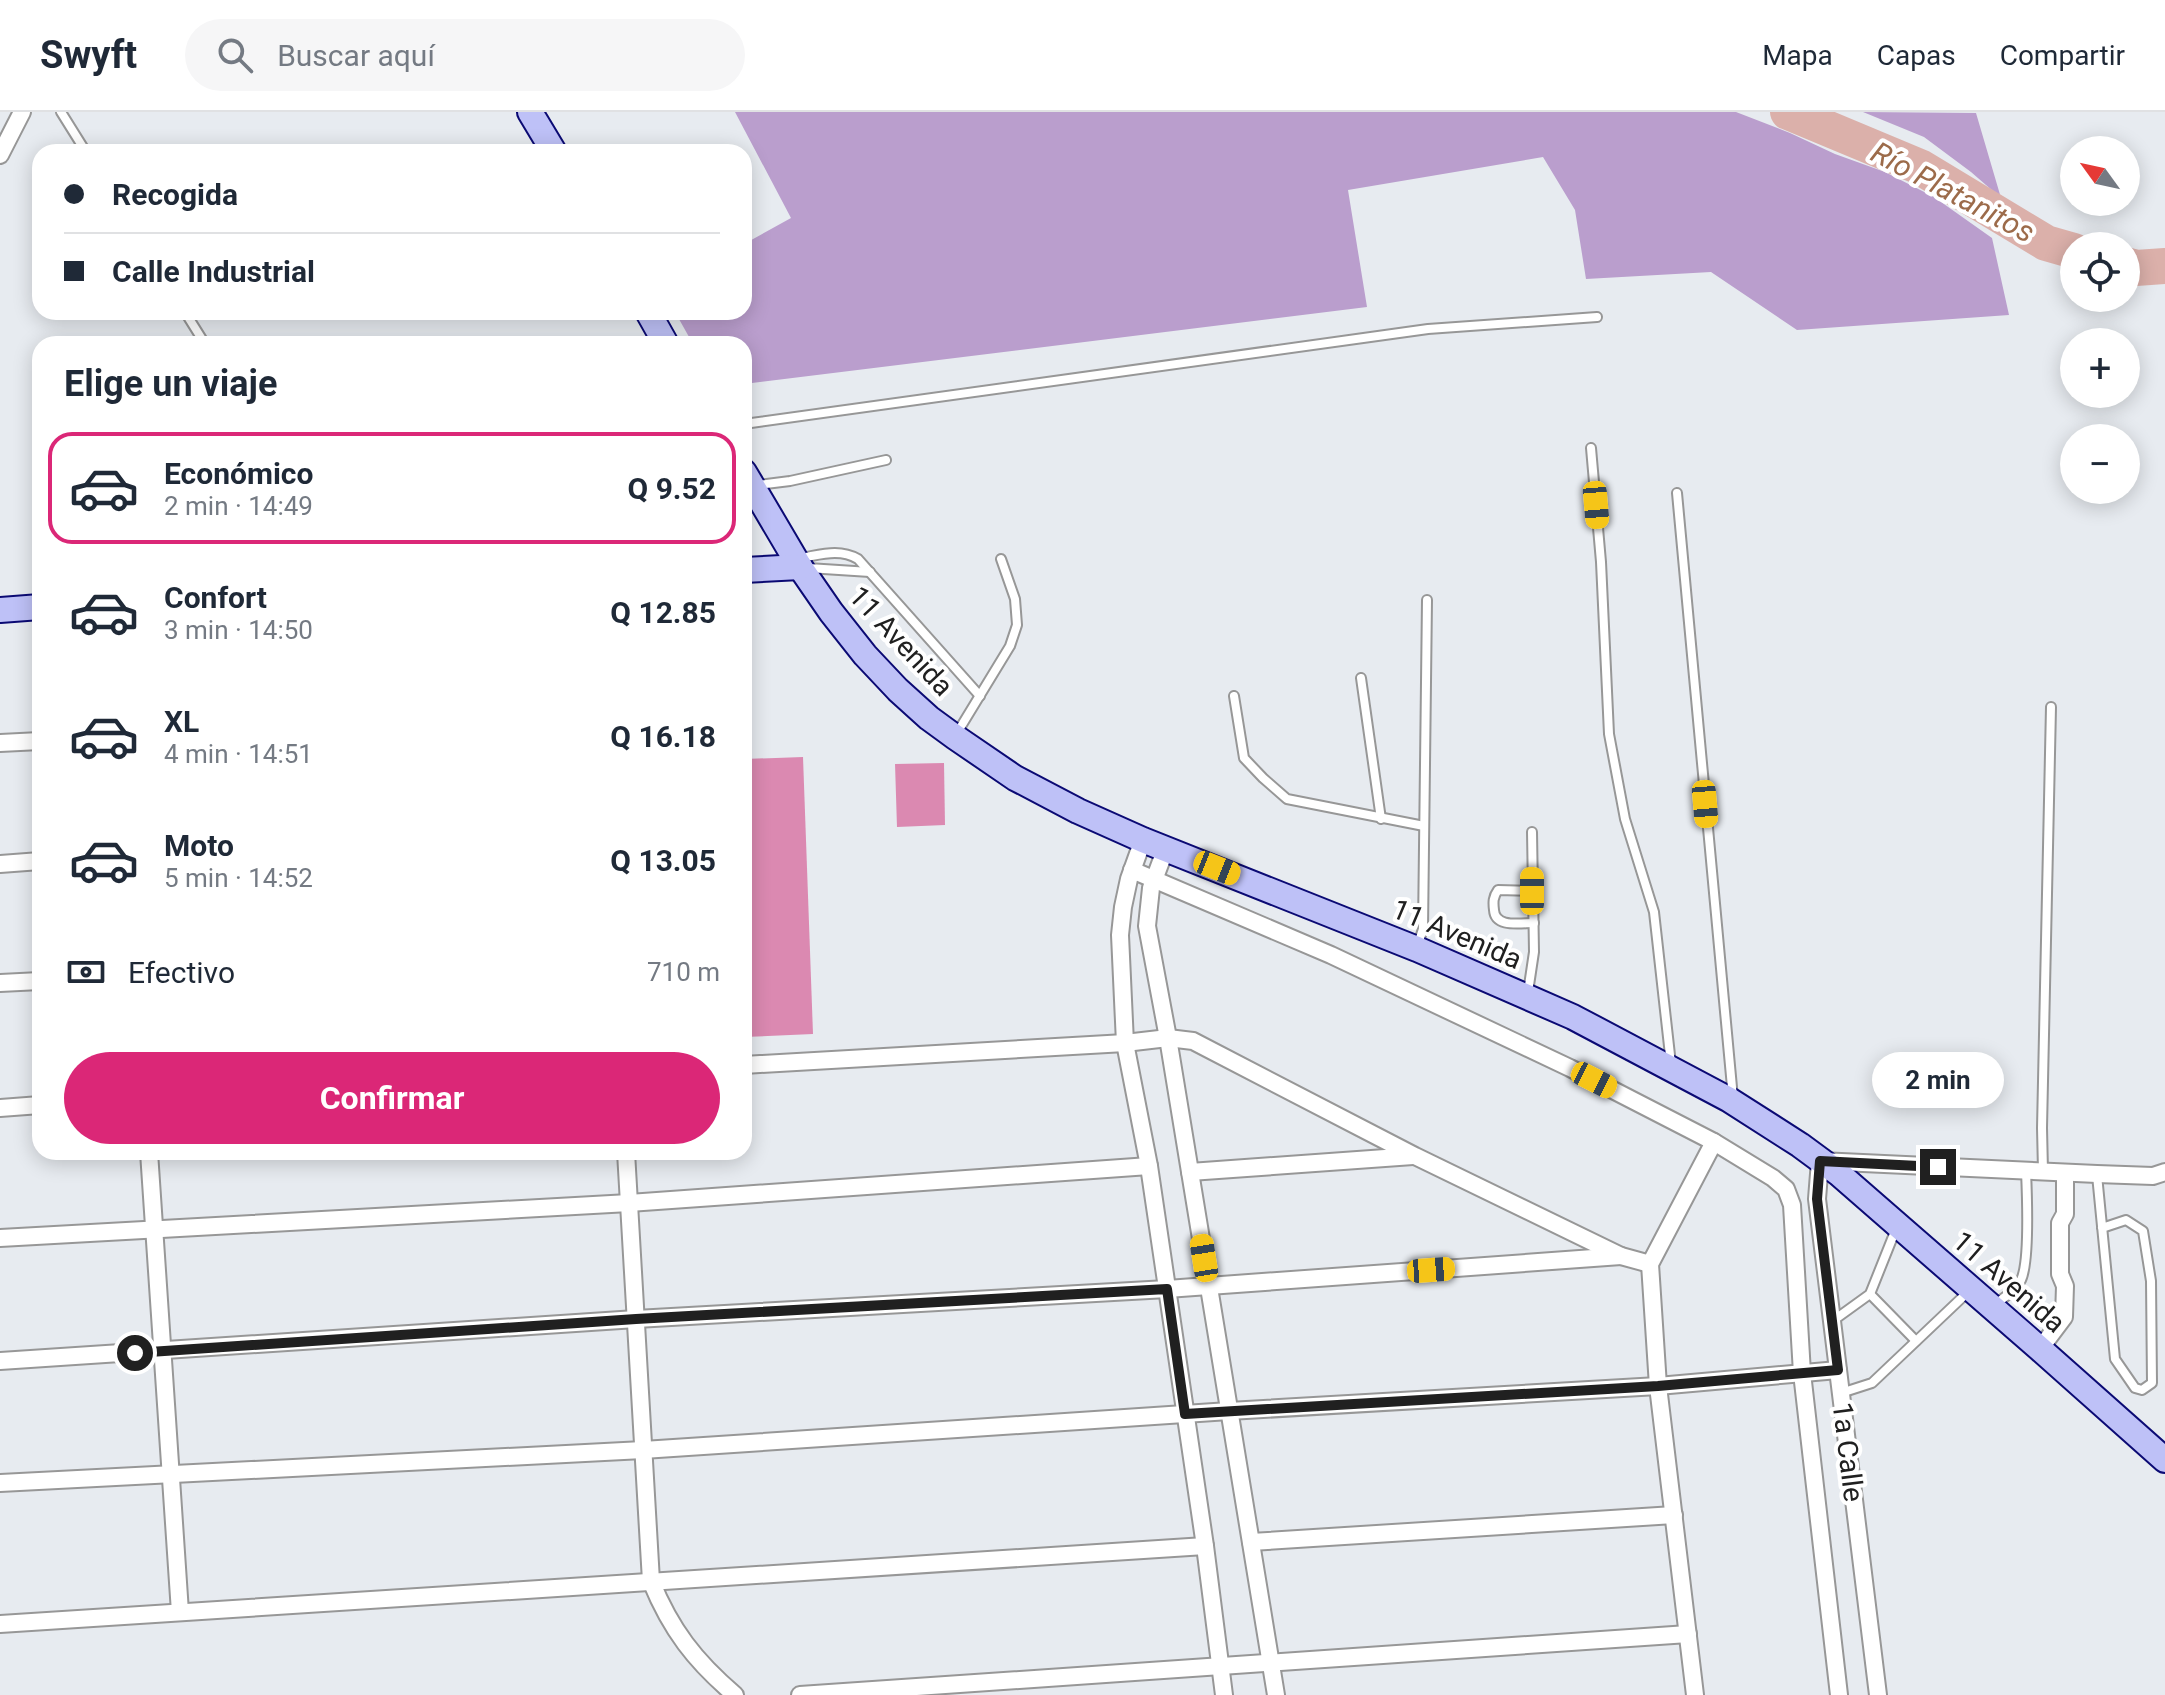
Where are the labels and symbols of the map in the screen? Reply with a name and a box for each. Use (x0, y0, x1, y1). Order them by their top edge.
water label: Río Platanitos (1865, 134, 2041, 250)
north arrow (2060, 136, 2140, 216)
car (1582, 480, 1610, 530)
street label: 11 Avenida (842, 579, 960, 703)
car (1691, 779, 1719, 829)
car (1190, 848, 1244, 888)
car (1520, 867, 1544, 915)
street label: 11 Avenida (1387, 892, 1527, 976)
callout: 2 min (1872, 1051, 2004, 1107)
car (1567, 1058, 1621, 1102)
route end (1920, 1149, 1956, 1185)
street label: 11 Avenida (1946, 1224, 2072, 1340)
car (1188, 1232, 1220, 1284)
car (1406, 1256, 1456, 1284)
route start (117, 1335, 153, 1371)
street label: 1a Calle (1826, 1400, 1870, 1504)

